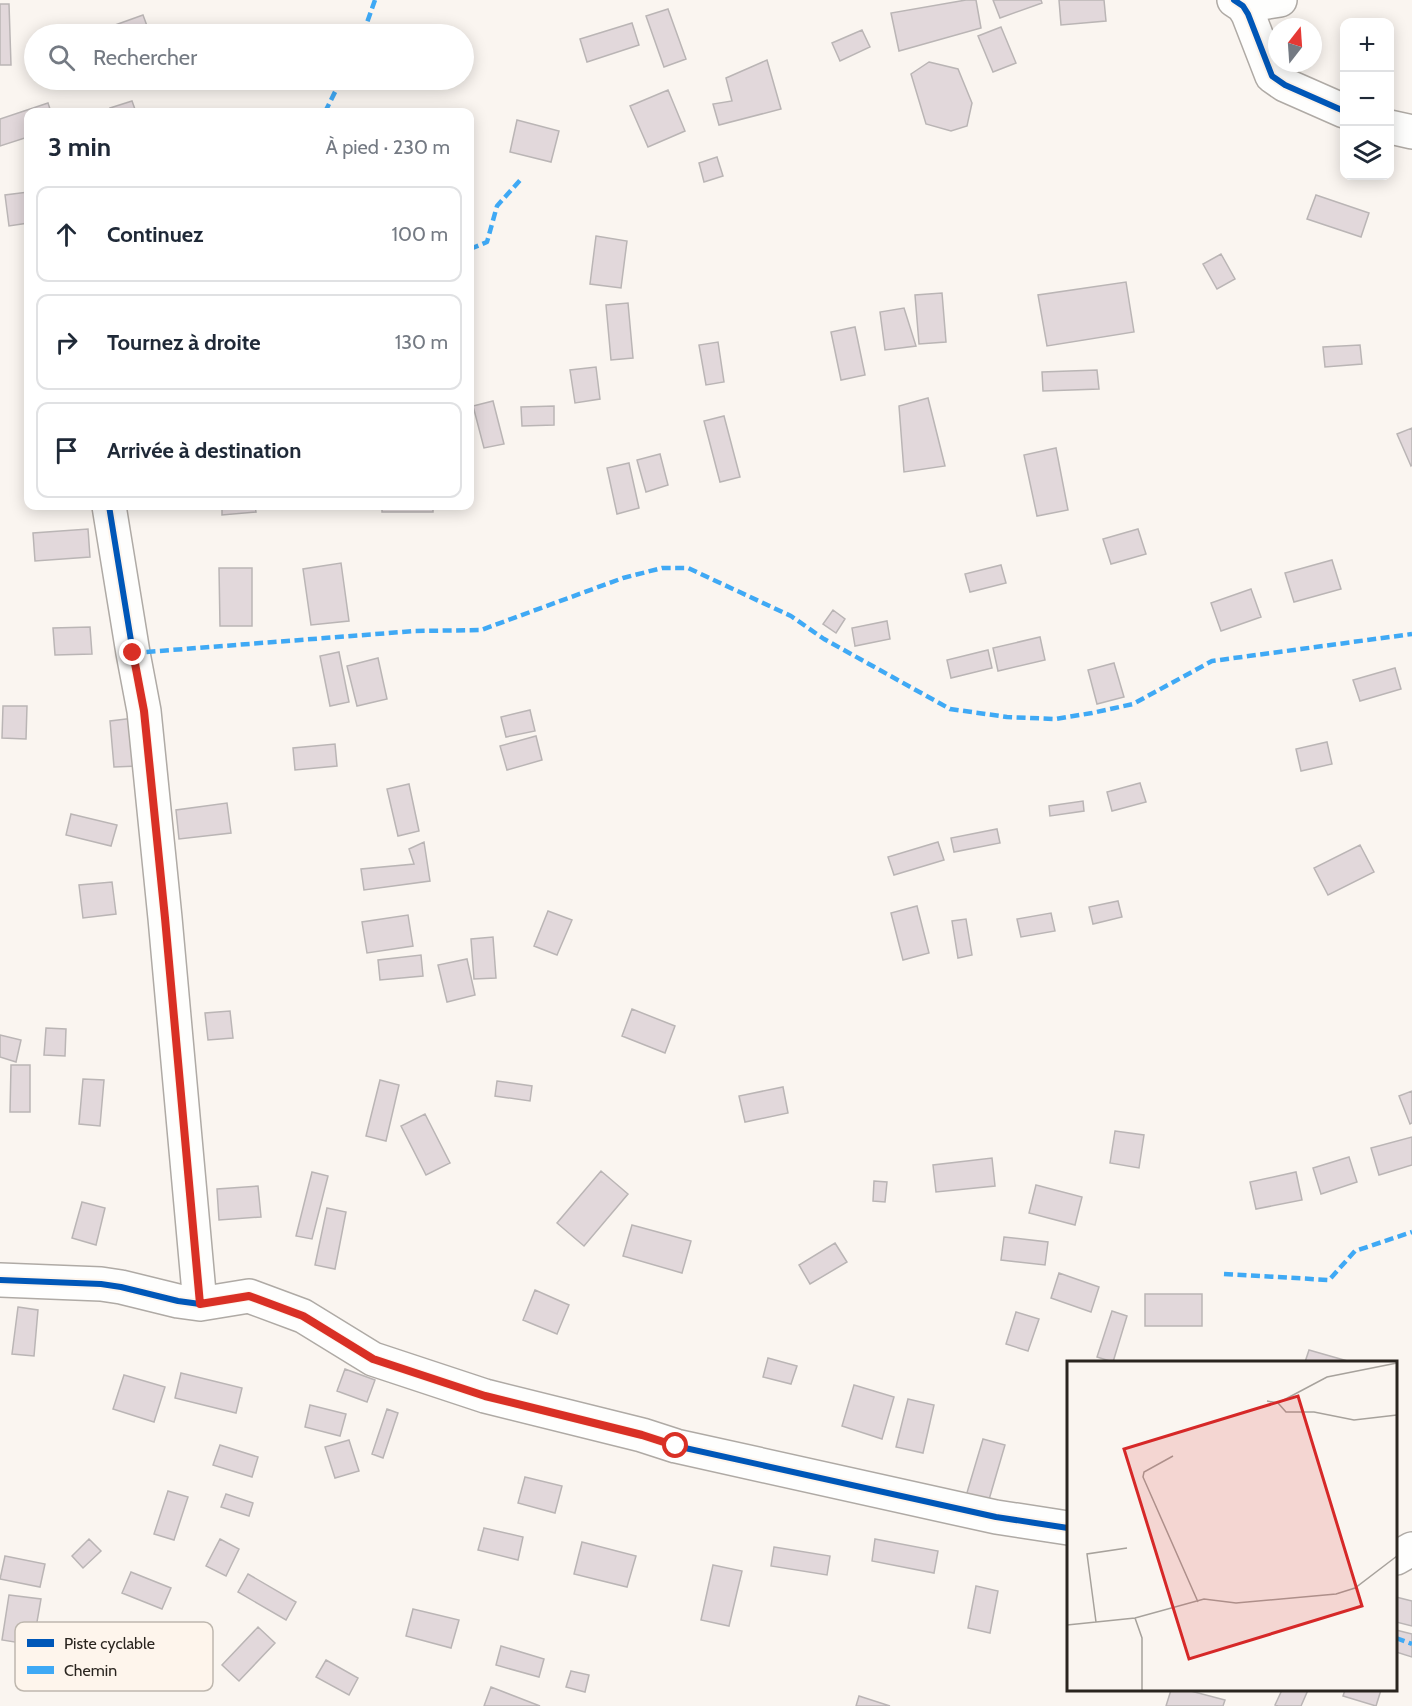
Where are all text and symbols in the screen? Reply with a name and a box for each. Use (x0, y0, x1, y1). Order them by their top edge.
north arrow (1268, 18, 1322, 72)
map controls (1340, 18, 1394, 180)
button: + (1340, 18, 1394, 72)
search box (24, 24, 474, 90)
icon: search (45, 41, 78, 74)
text: Rechercher (93, 44, 197, 71)
button: − (1340, 72, 1394, 126)
button: layers (1340, 126, 1394, 180)
text: 3 min (48, 131, 111, 163)
text: À pied · 230 m (325, 135, 450, 159)
icon: ahead (50, 218, 83, 251)
text: Continuez (107, 221, 204, 248)
text: 100 m (392, 222, 448, 246)
icon: right (50, 326, 83, 359)
text: Tournez à droite (107, 329, 261, 356)
text: 130 m (395, 330, 448, 354)
icon: arrive (50, 434, 83, 467)
text: Arrivée à destination (107, 437, 301, 464)
route end (119, 639, 145, 665)
inset map (1067, 1361, 1397, 1691)
route start (662, 1432, 688, 1458)
legend (15, 1622, 213, 1691)
text: Piste cyclable (64, 1634, 155, 1653)
text: Chemin (64, 1661, 117, 1680)

